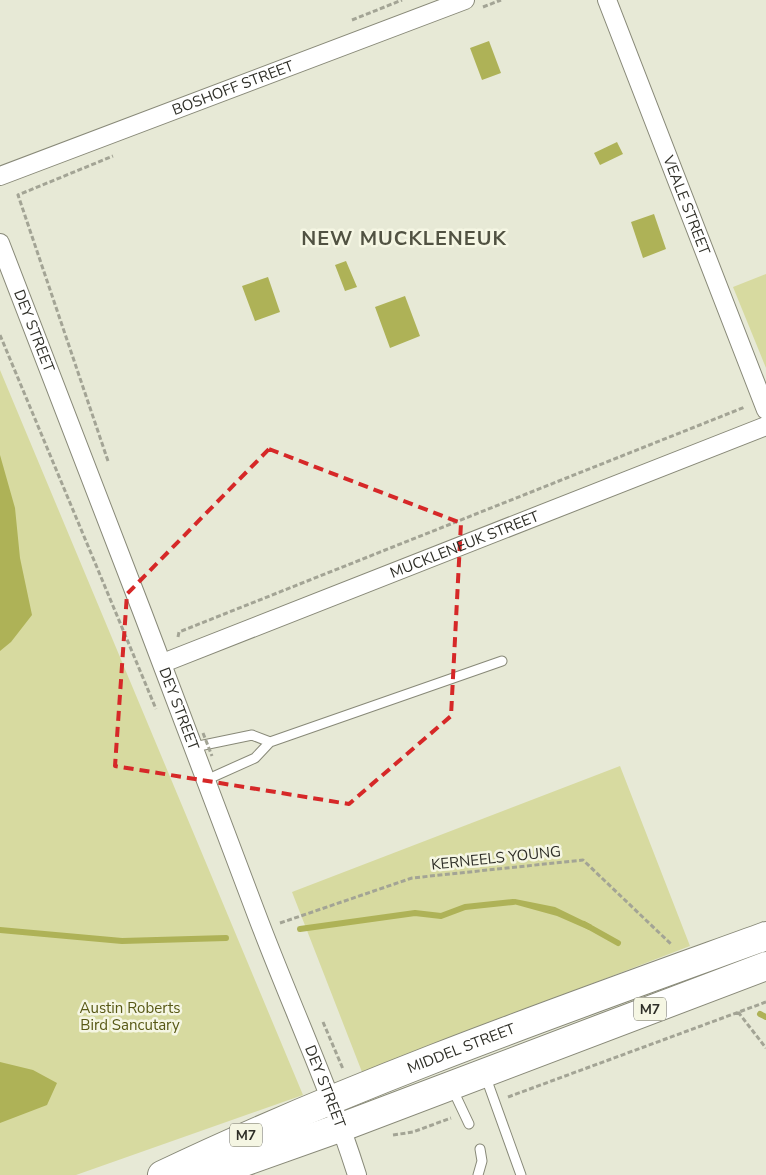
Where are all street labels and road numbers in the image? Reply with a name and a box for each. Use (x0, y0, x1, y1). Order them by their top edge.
street label: BOSHOFF STREET (169, 56, 297, 120)
street label: VEALE STREET (658, 152, 715, 258)
street label: DEY STREET (9, 286, 59, 375)
street label: MUCKLENEUK STREET (387, 506, 542, 583)
street label: DEY STREET (154, 665, 204, 753)
street label: KERNEELS YOUNG (430, 841, 562, 875)
road number: M7 (634, 998, 666, 1021)
street label: MIDDEL STREET (404, 1019, 518, 1078)
street label: DEY STREET (300, 1042, 350, 1131)
road number: M7 (230, 1124, 262, 1146)

